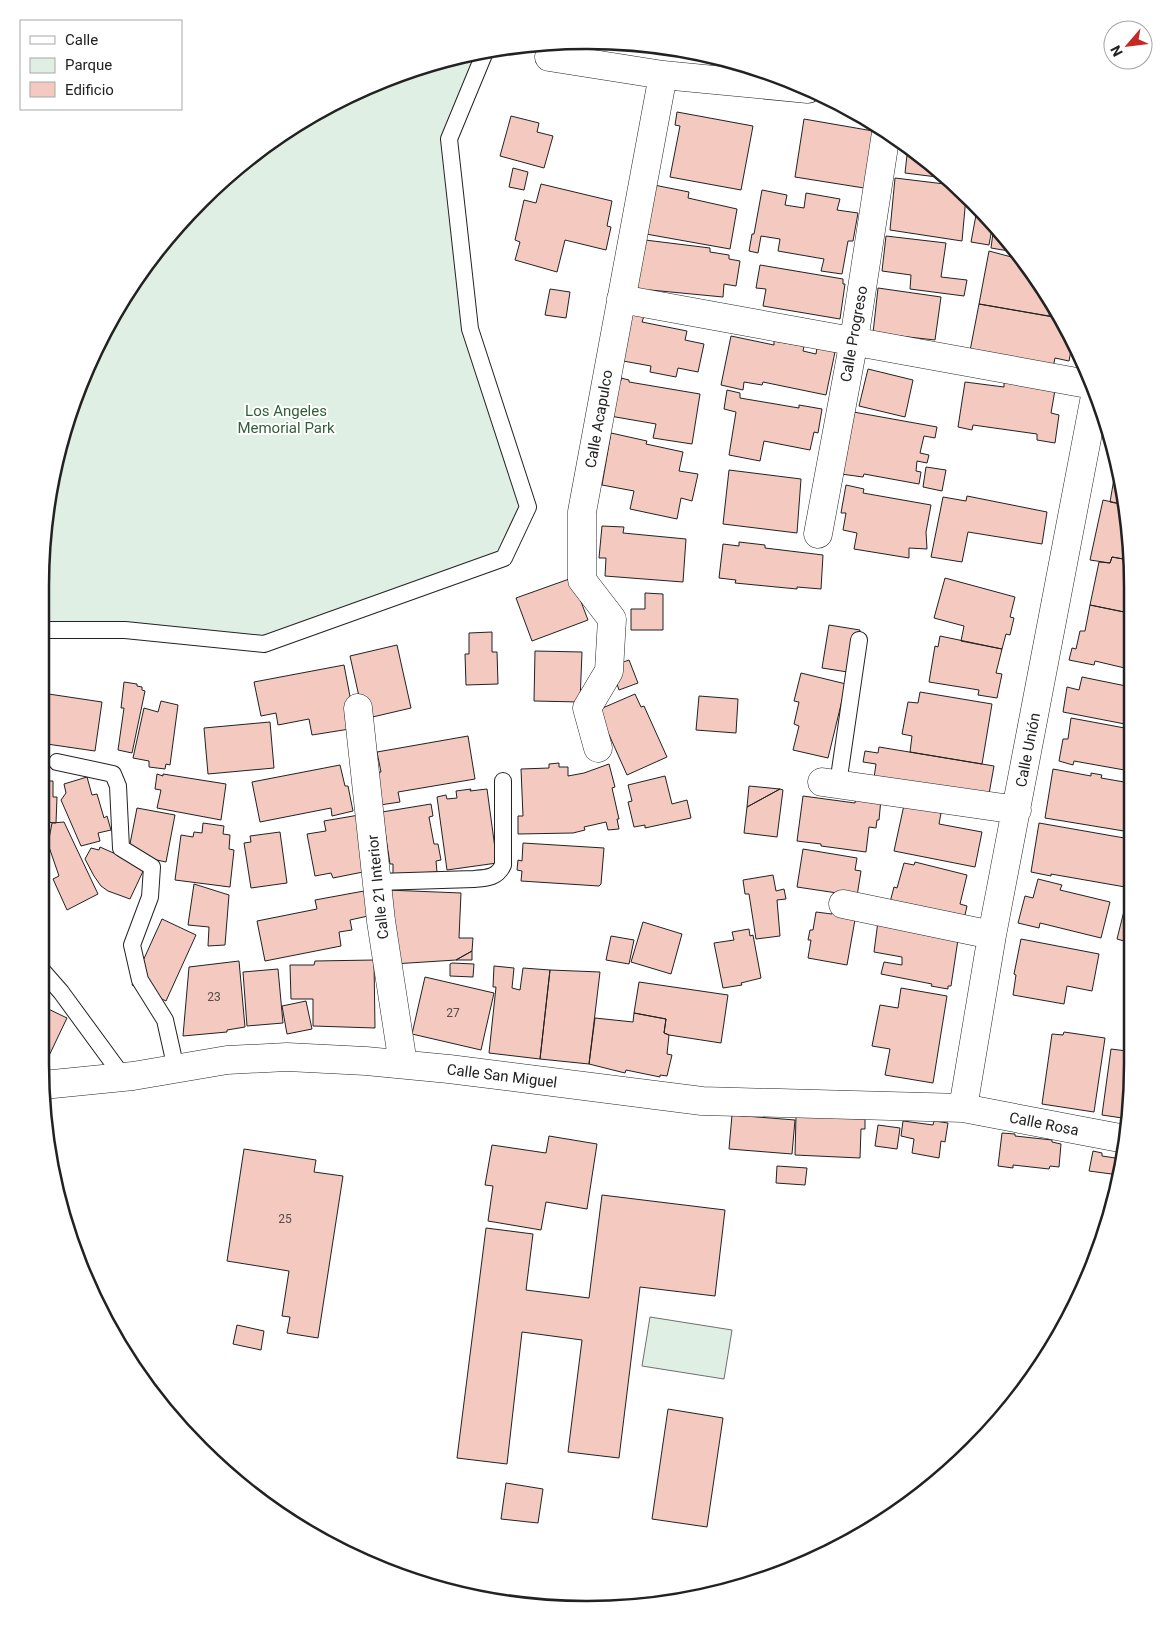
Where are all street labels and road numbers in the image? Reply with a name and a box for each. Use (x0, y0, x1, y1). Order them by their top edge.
street label: Calle Progreso (837, 284, 871, 384)
street label: Calle Acapulco (582, 368, 616, 470)
street label: Calle Unión (1012, 711, 1044, 789)
street label: Calle 21 Interior (364, 834, 392, 940)
street label: Calle San Miguel (446, 1060, 558, 1092)
street label: Calle Rosa (1008, 1108, 1080, 1140)

